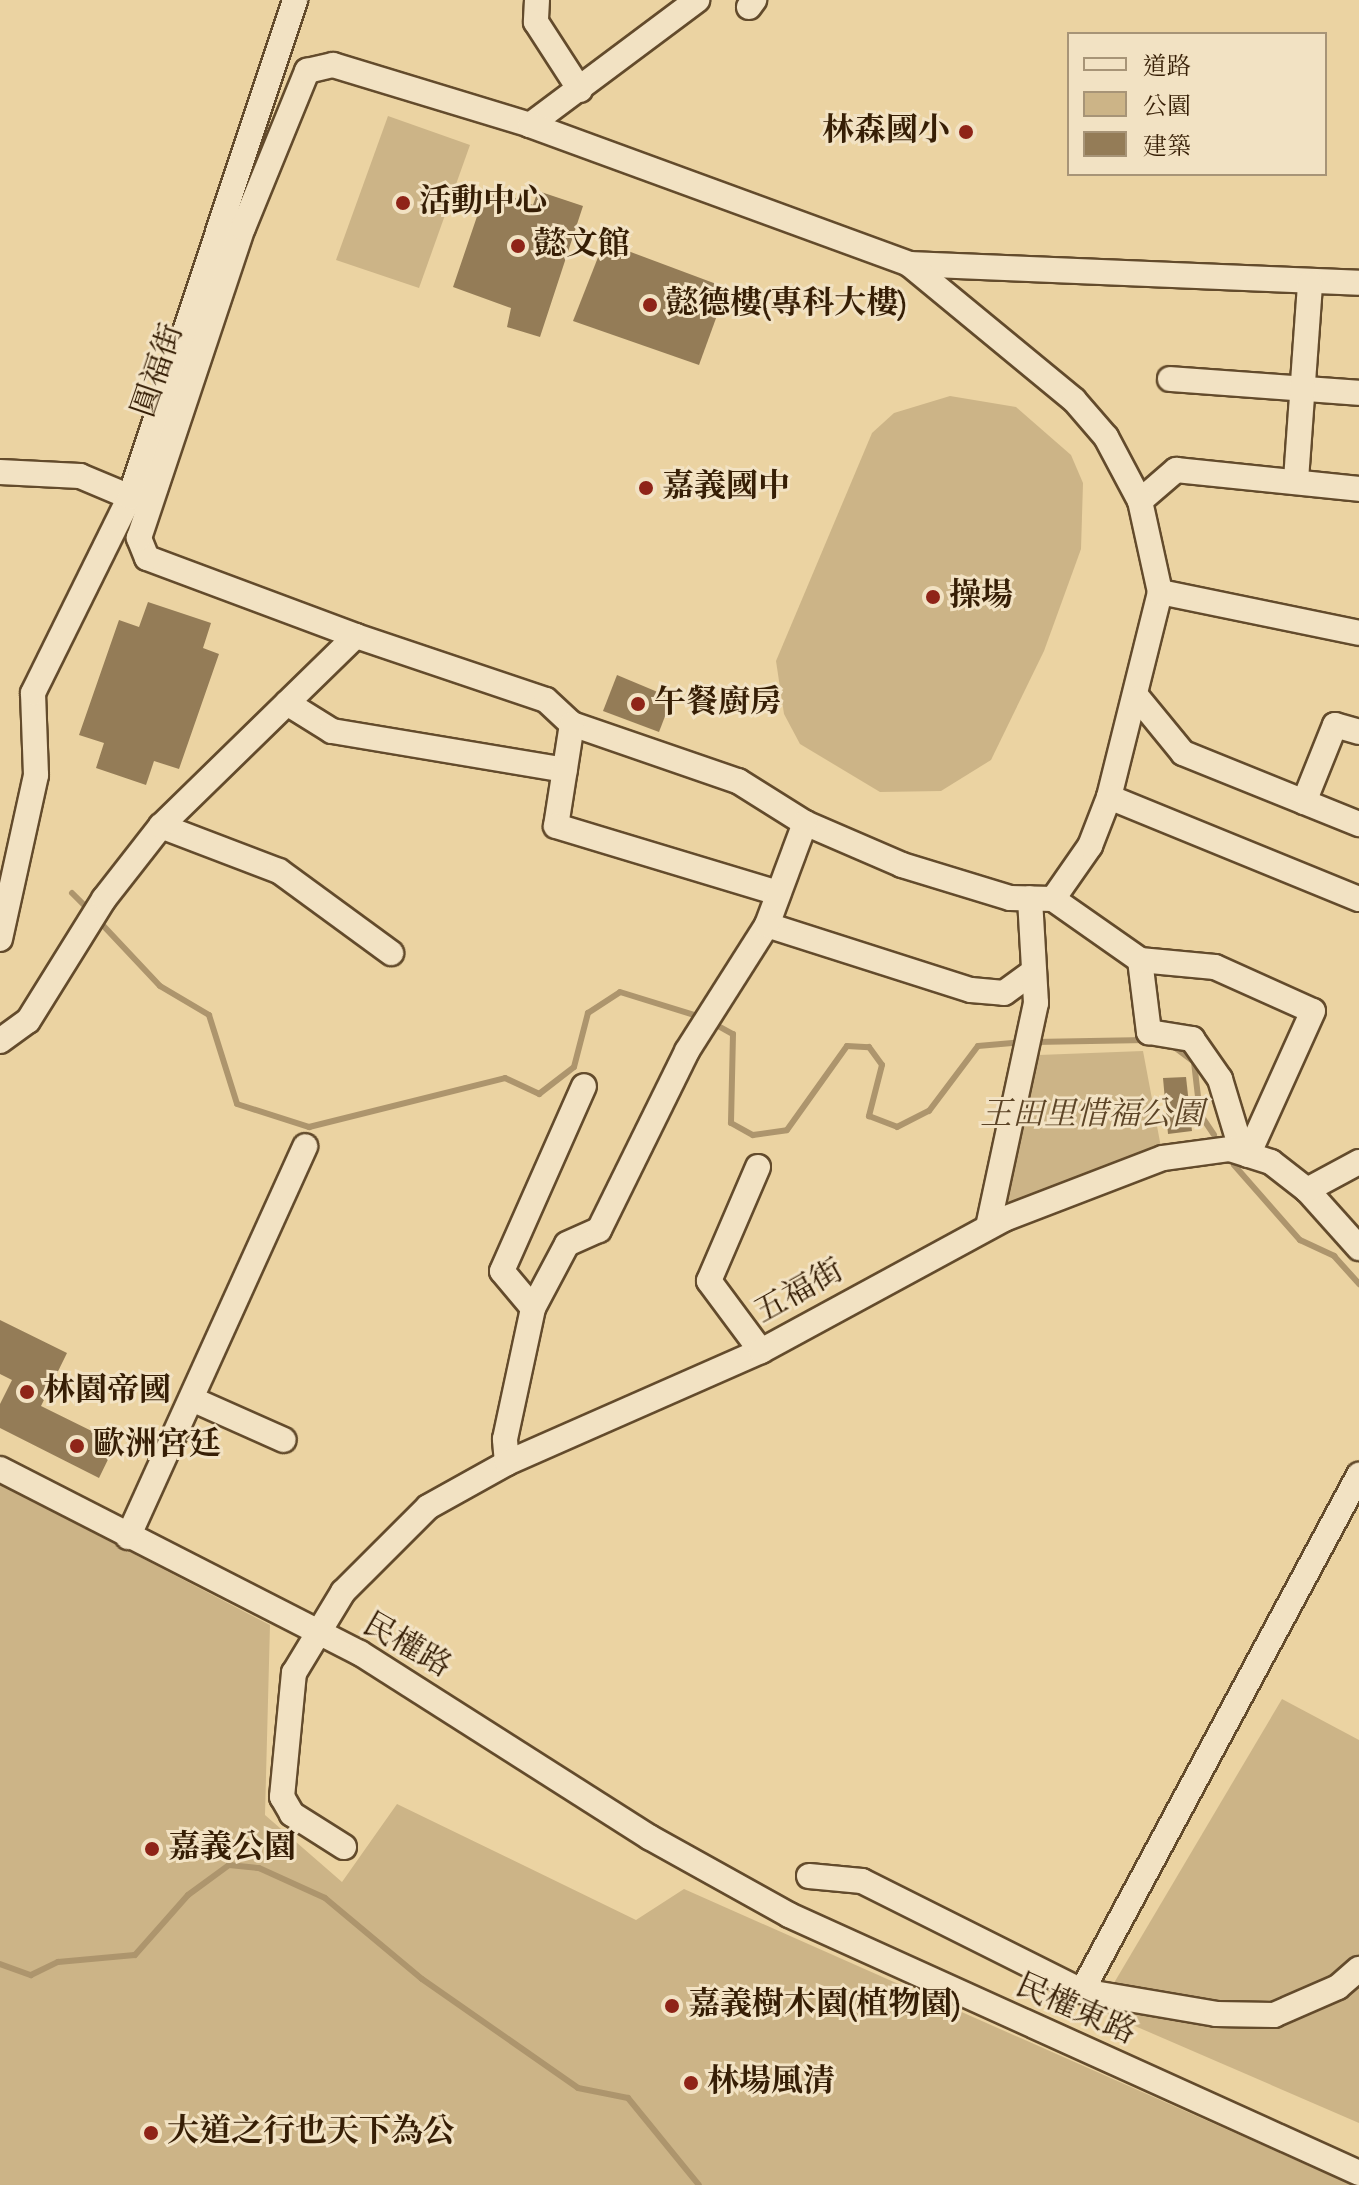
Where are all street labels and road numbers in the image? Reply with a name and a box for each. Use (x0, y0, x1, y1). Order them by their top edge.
street label: 圓福街 (126, 319, 194, 423)
street label: 五福街 (749, 1253, 851, 1333)
street label: 民權路 (355, 1606, 457, 1688)
street label: 民權東路 (1009, 1967, 1141, 2055)

